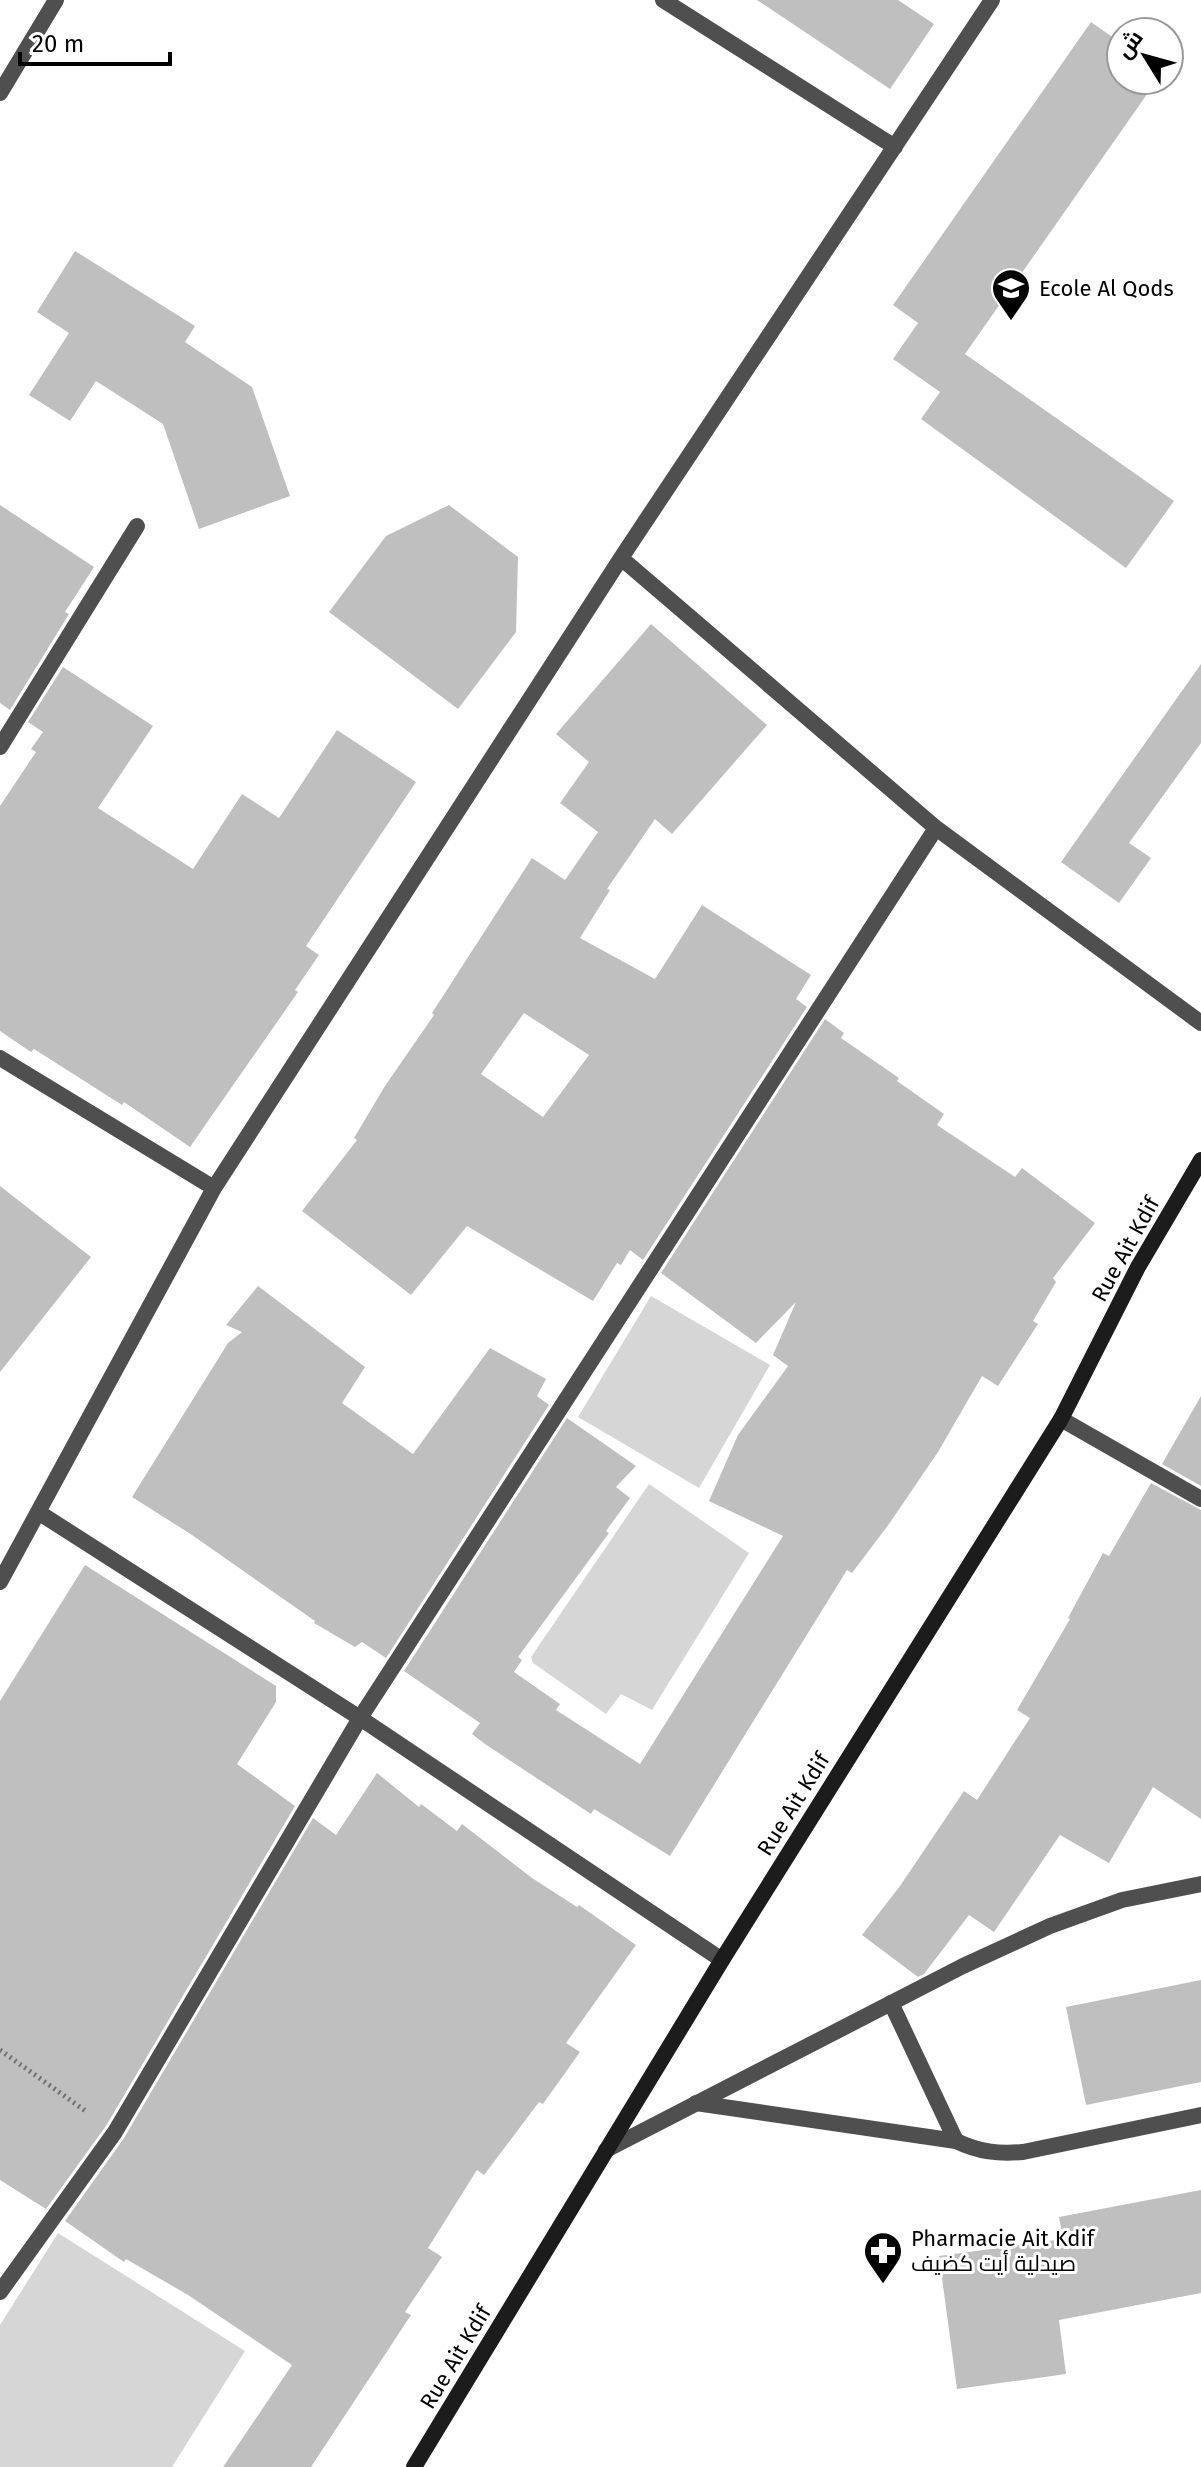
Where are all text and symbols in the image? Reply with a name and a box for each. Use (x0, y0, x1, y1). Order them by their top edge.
scale bar (20, 16, 170, 66)
north arrow (1105, 16, 1185, 96)
text: ش (1110, 25, 1149, 64)
text: 20 m (32, 30, 84, 58)
school or university icon: Ecole Al Qods (990, 267, 1032, 322)
place label: Ecole Al Qods (1039, 275, 1174, 302)
street label: Rue Ait Kdif (1086, 1191, 1166, 1306)
street label: Rue Ait Kdif (751, 1747, 836, 1861)
place label: Pharmacie Ait Kdif صيدلية أيت كضيف (911, 2225, 1096, 2277)
pharmacy icon: Pharmacie Ait Kdif صيدلية أيت كضيف (862, 2230, 904, 2285)
street label: Rue Ait Kdif (414, 2299, 498, 2414)

